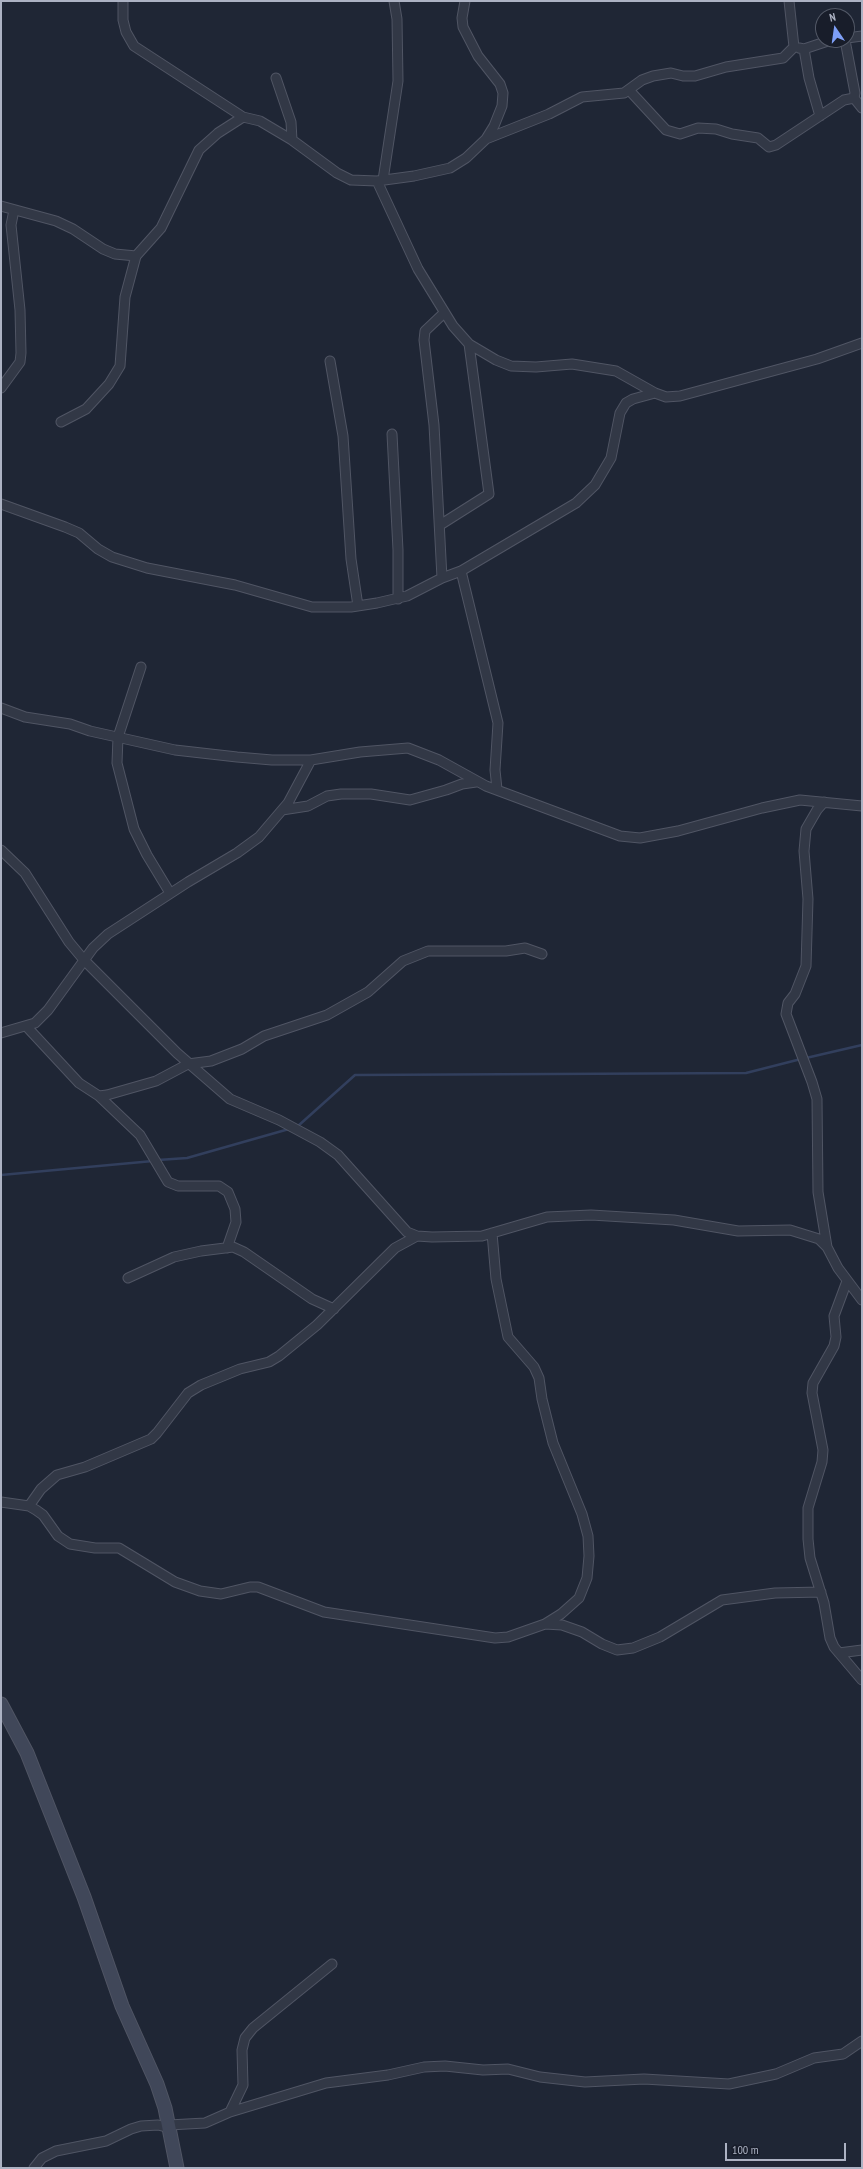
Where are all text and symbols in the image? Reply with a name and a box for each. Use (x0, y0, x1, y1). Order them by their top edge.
north arrow (815, 8, 855, 48)
text: N (828, 10, 837, 25)
scale bar (727, 2135, 848, 2161)
text: 100 m (732, 2142, 759, 2157)

